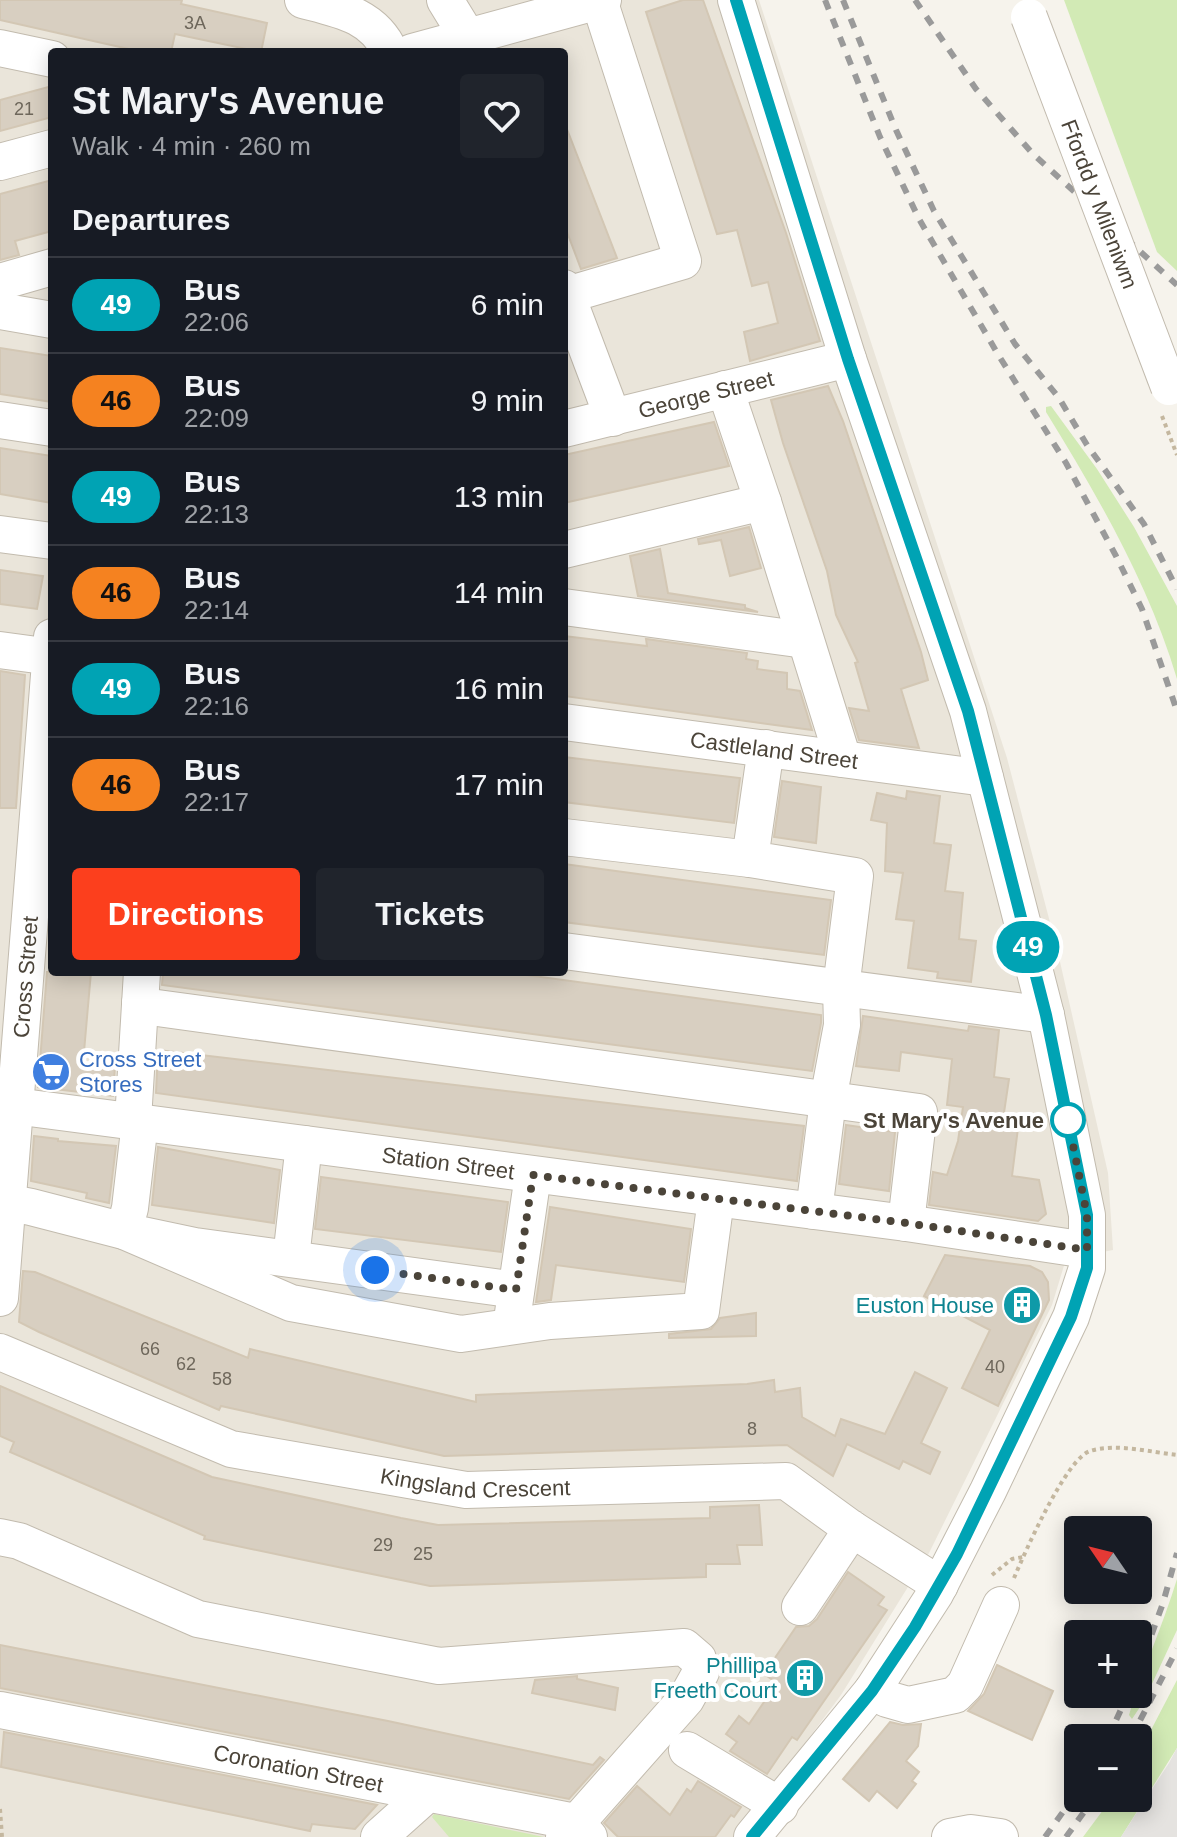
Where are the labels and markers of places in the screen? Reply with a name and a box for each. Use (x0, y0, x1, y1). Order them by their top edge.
place label: Cross Street Stores (79, 1047, 201, 1097)
supermarket icon: Cross Street Stores (30, 1051, 72, 1093)
marker: St Mary's Avenue (1051, 1103, 1085, 1137)
place label: St Mary's Avenue (863, 1108, 1044, 1133)
building icon: Euston House (1001, 1284, 1043, 1326)
place label: Euston House (856, 1293, 994, 1318)
place label: Phillipa Freeth Court (654, 1653, 778, 1703)
building icon: Phillipa Freeth Court (784, 1657, 826, 1699)

